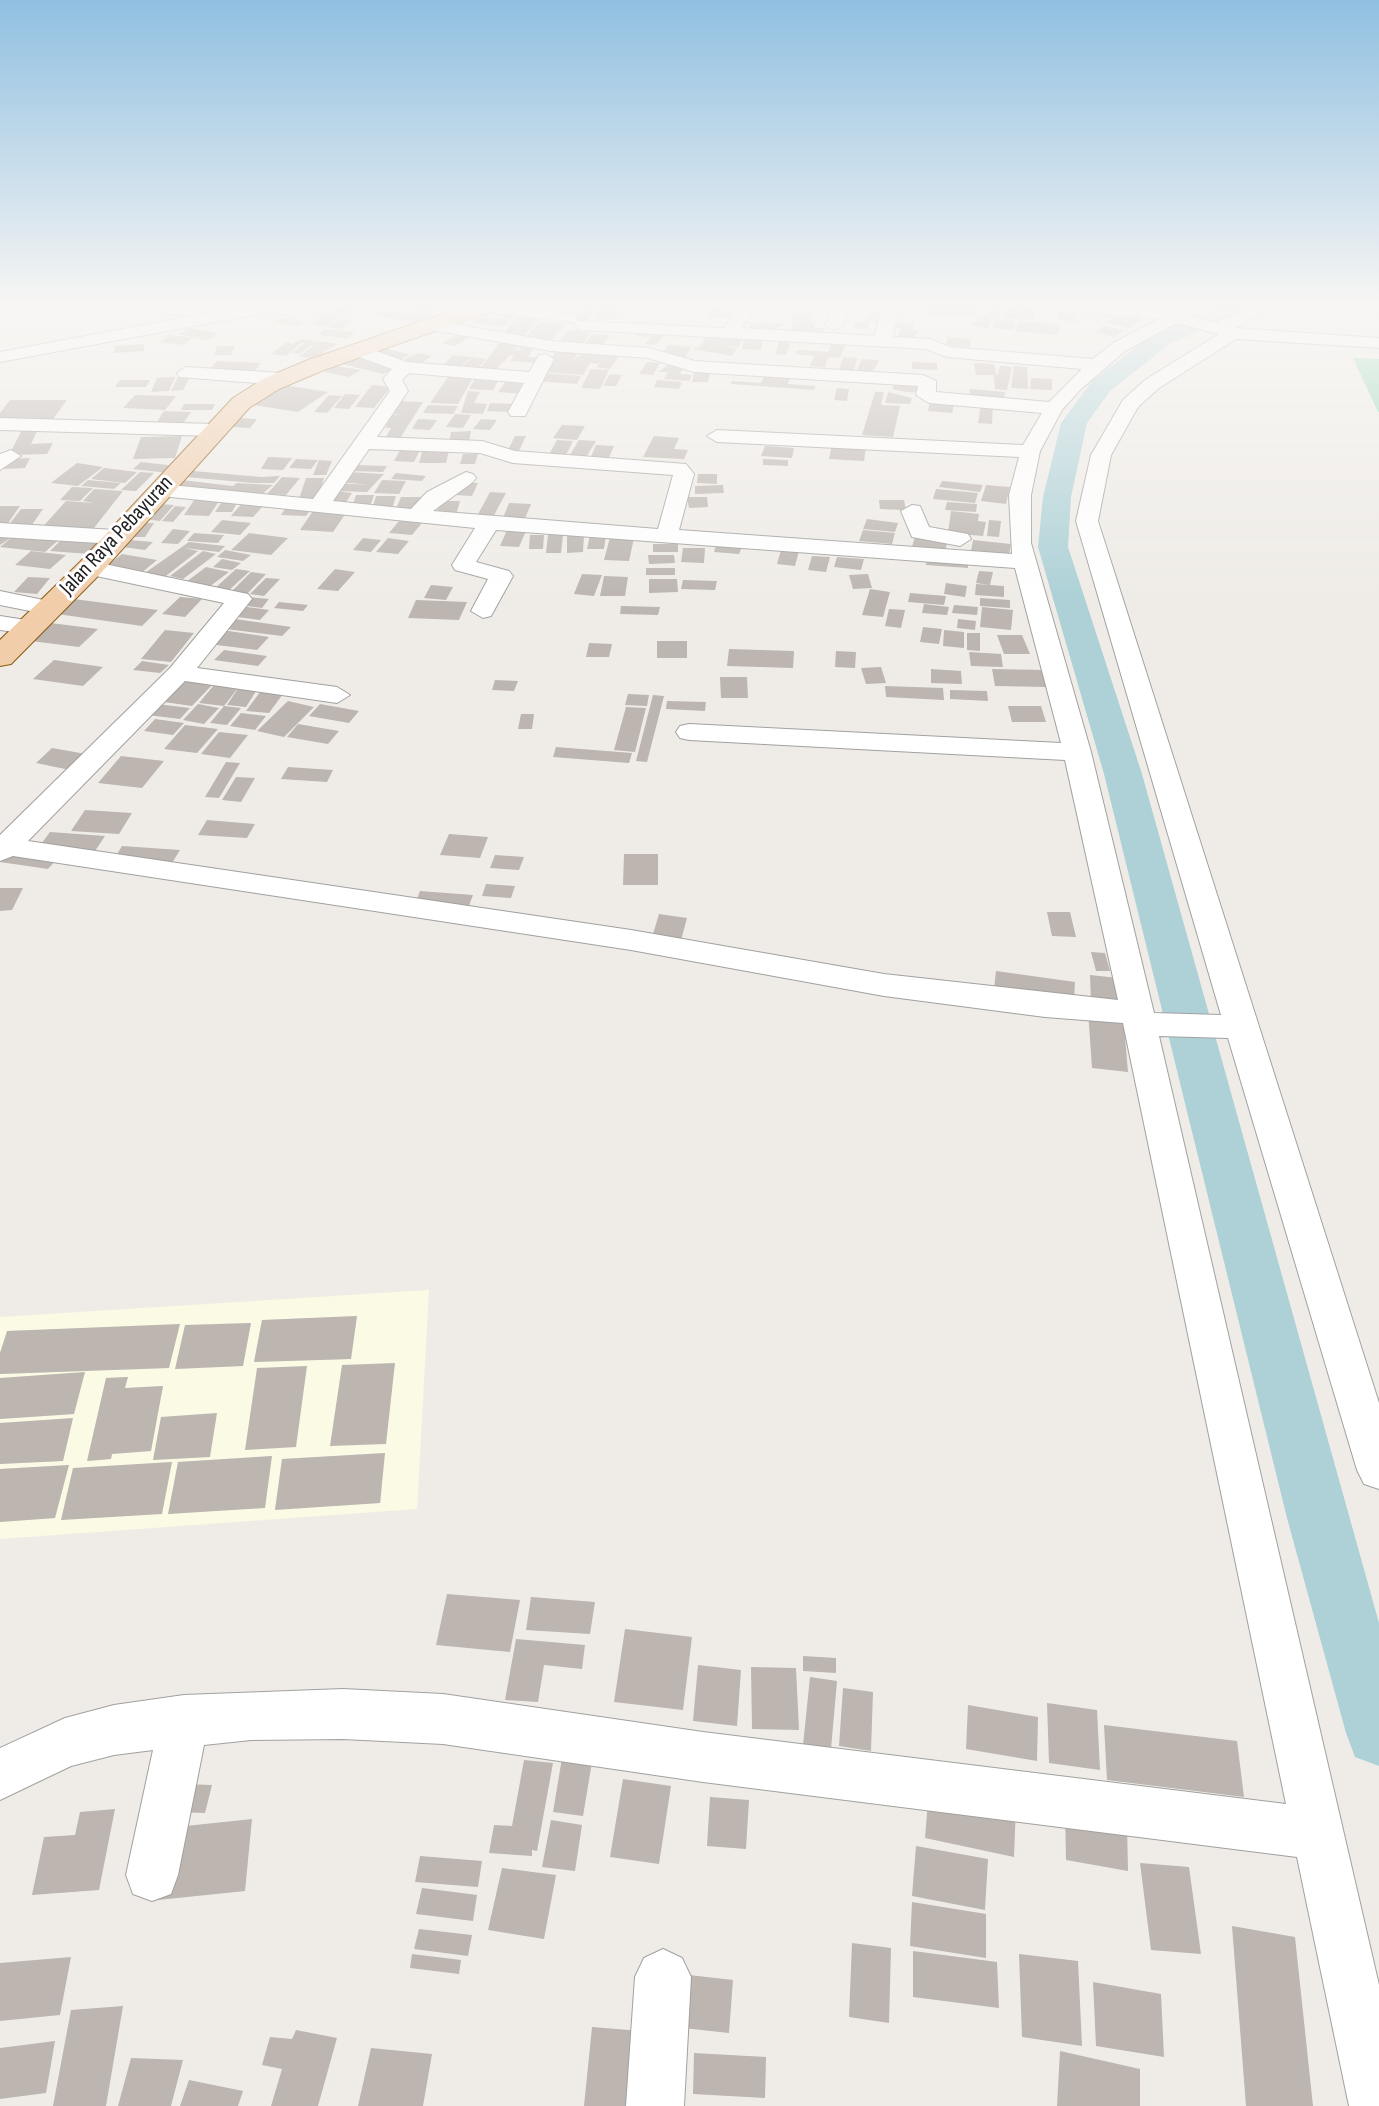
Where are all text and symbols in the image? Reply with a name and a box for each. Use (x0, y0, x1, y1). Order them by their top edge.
street label: Jalan Raya Pebayuran (55, 471, 179, 601)

